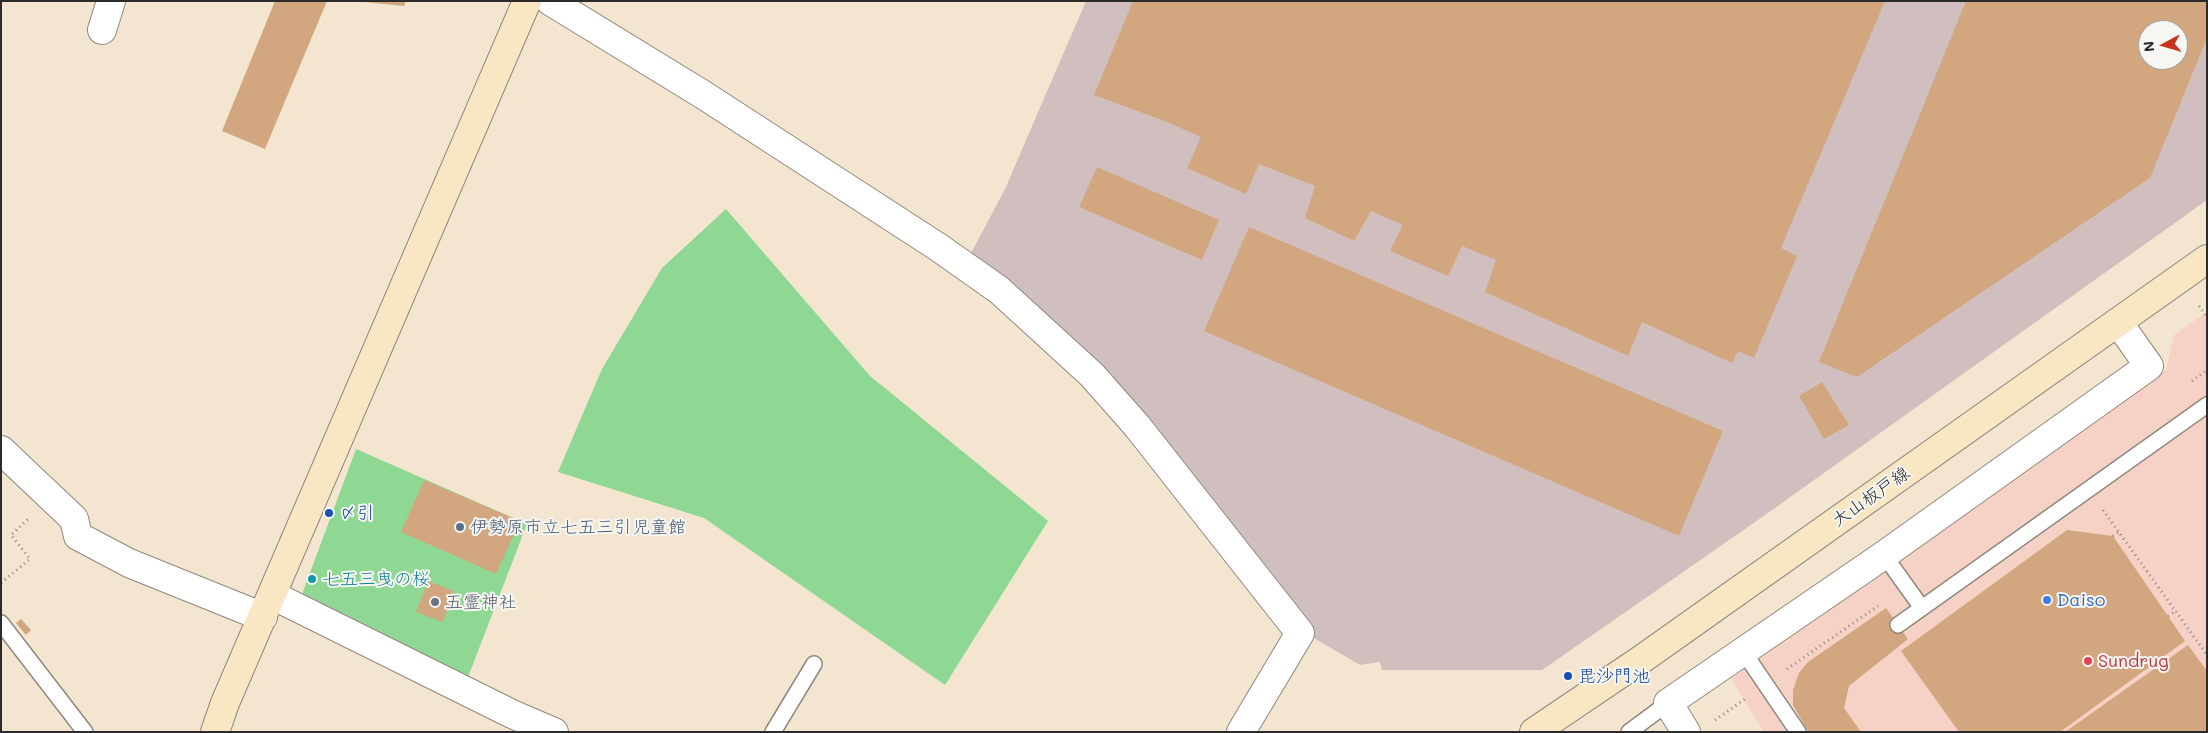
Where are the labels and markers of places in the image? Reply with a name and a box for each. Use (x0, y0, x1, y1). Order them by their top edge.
place label: 〆引 (339, 502, 375, 524)
marker: 〆引 (323, 507, 335, 519)
place label: 伊勢原市立七五三引児童館 (470, 516, 686, 538)
marker: 伊勢原市立七五三引児童館 (454, 521, 466, 533)
place label: 七五三曳の桜 (322, 568, 430, 590)
marker: 七五三曳の桜 (306, 573, 318, 585)
place label: Daiso (2057, 589, 2106, 611)
place label: 五霊神社 (445, 591, 517, 613)
marker: Daiso (2041, 594, 2053, 606)
marker: 五霊神社 (429, 596, 441, 608)
place label: Sundrug (2098, 650, 2169, 672)
marker: Sundrug (2082, 655, 2094, 667)
place label: 毘沙門池 (1578, 665, 1650, 687)
marker: 毘沙門池 (1562, 670, 1574, 682)

